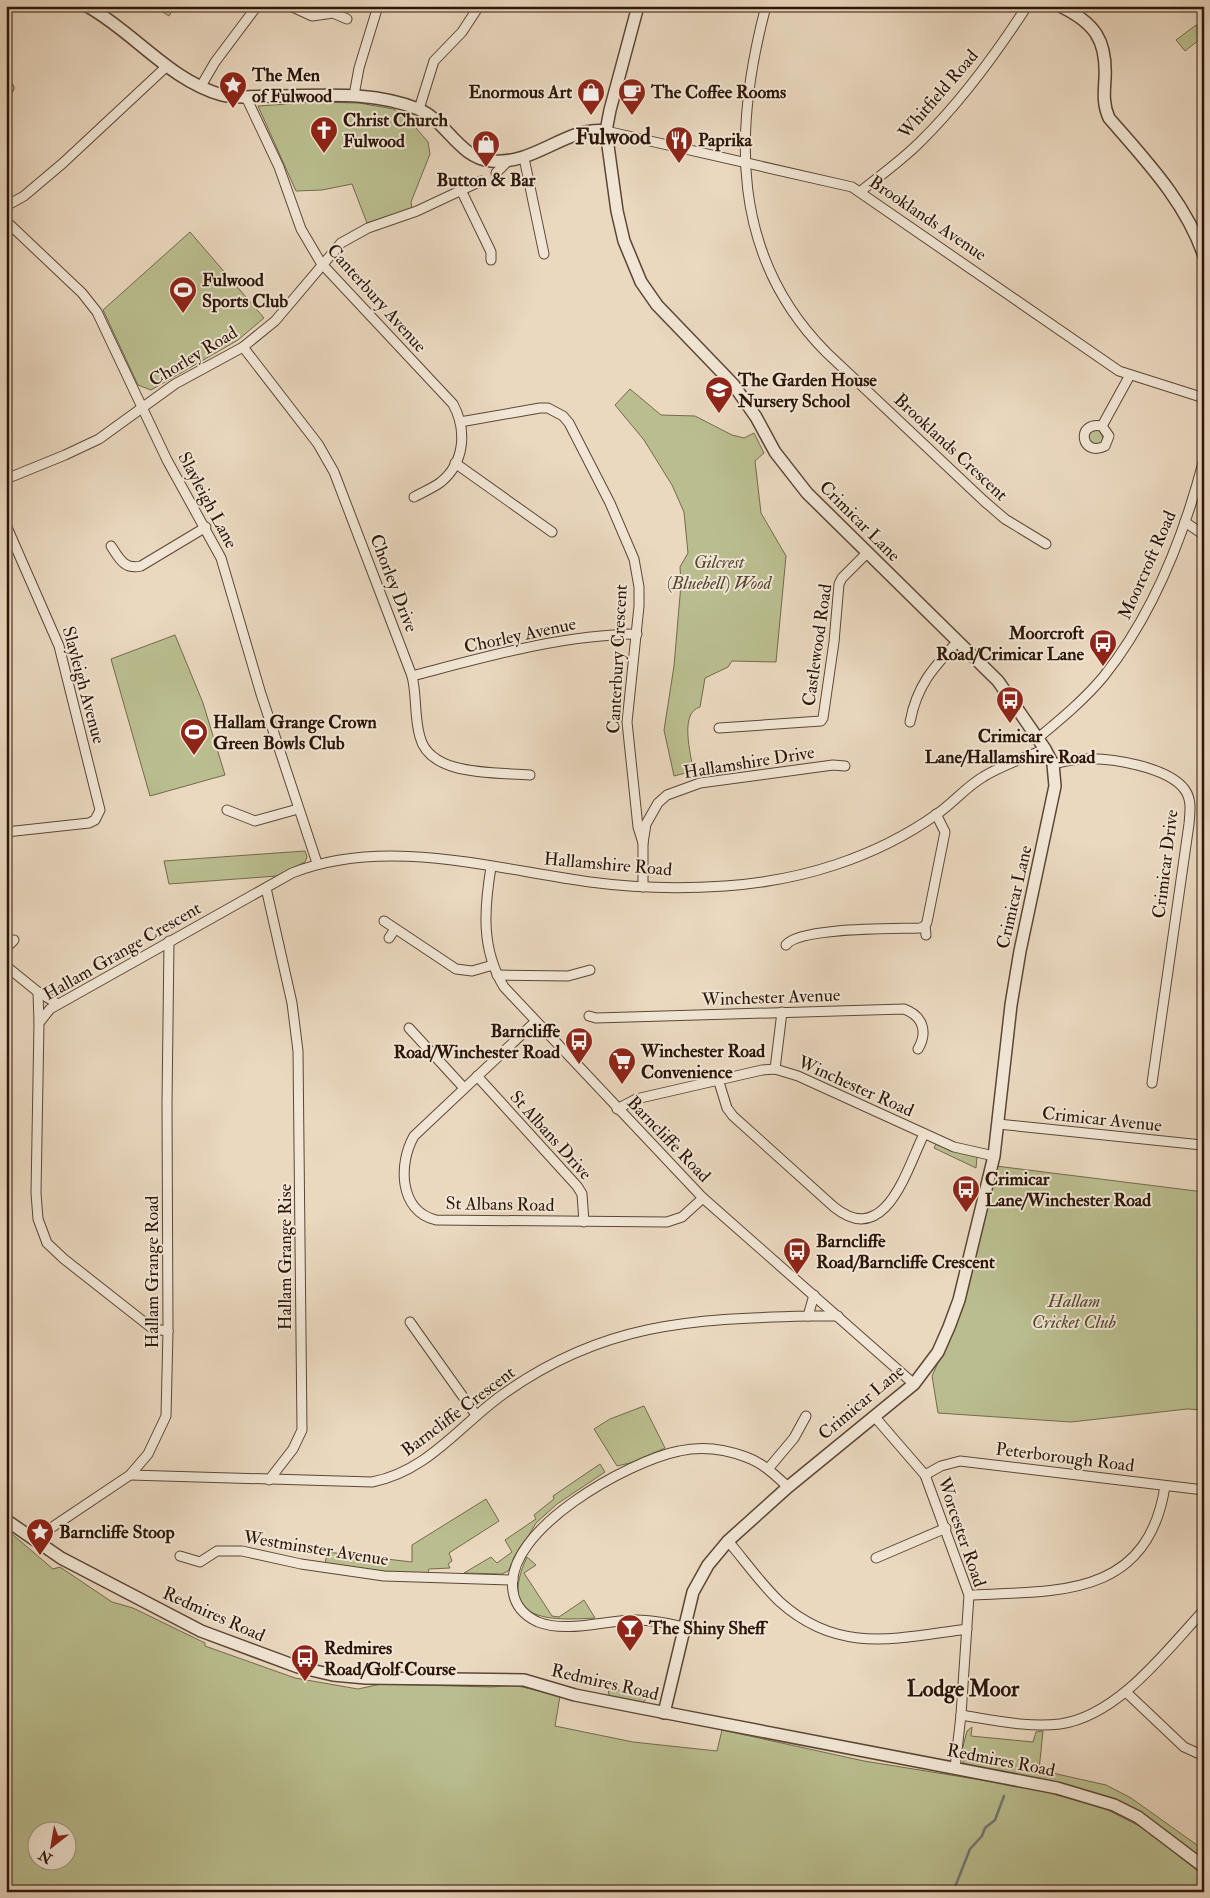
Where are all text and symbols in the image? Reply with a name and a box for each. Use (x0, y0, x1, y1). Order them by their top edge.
street label: Whitfield Road (893, 45, 983, 144)
place label: The Men of Fulwood (251, 64, 332, 108)
place icon: The Men of Fulwood (218, 70, 248, 109)
shop icon: Enormous Art (576, 77, 606, 116)
cafe icon: The Coffee Rooms (617, 77, 647, 116)
place label: Enormous Art (469, 81, 572, 104)
place label: The Coffee Rooms (650, 81, 786, 104)
place label: Christ Church Fulwood (343, 109, 449, 153)
church icon: Christ Church Fulwood (309, 115, 339, 154)
district label: Fulwood (575, 123, 651, 151)
restaurant icon: Paprika (664, 125, 694, 164)
shop icon: Button & Bar (471, 129, 501, 168)
place label: Paprika (698, 129, 752, 152)
place label: Button & Bar (436, 169, 536, 192)
street label: Brooklands Avenue (865, 171, 991, 266)
street label: Canterbury Avenue (322, 239, 432, 358)
place label: Fulwood Sports Club (202, 269, 288, 313)
sports icon: Fulwood Sports Club (168, 275, 198, 314)
street label: Chorley Road (145, 321, 242, 392)
place label: The Garden House Nursery School (737, 369, 877, 413)
school or university icon: The Garden House Nursery School (704, 375, 734, 414)
street label: Brooklands Crescent (889, 389, 1013, 506)
street label: Slayleigh Lane (173, 448, 243, 553)
street label: Crimicar Lane (814, 476, 905, 567)
street label: Moorcroft Road (1113, 507, 1182, 623)
street label: Chorley Drive (364, 531, 423, 636)
park label: Gilcrest (Bluebell) Wood (667, 551, 773, 595)
street label: Castlewood Road (798, 582, 837, 708)
street label: Canterbury Crescent (602, 584, 633, 734)
street label: Chorley Avenue (462, 612, 579, 659)
place label: Moorcroft Road/Crimicar Lane (936, 622, 1084, 666)
street label: Slayleigh Avenue (57, 624, 110, 747)
bus stop icon: Moorcroft Road/Crimicar Lane (1088, 628, 1118, 667)
bus stop icon: Crimicar Lane/Hallamshire Road (995, 685, 1025, 724)
place label: Hallam Grange Crown Green Bowls Club (213, 711, 378, 755)
sports icon: Hallam Grange Crown Green Bowls Club (179, 717, 209, 756)
place label: Crimicar Lane/Hallamshire Road (925, 725, 1095, 769)
street label: Hallamshire Drive (682, 741, 817, 784)
street label: Crimicar Drive (1147, 808, 1184, 920)
street label: Crimicar Lane (991, 843, 1038, 951)
street label: Hallamshire Road (543, 847, 673, 882)
street label: Hallam Grange Crescent (39, 897, 205, 1006)
street label: Winchester Avenue (700, 984, 841, 1011)
place label: Barncliffe Road/Winchester Road (393, 1020, 560, 1064)
bus stop icon: Barncliffe Road/Winchester Road (564, 1026, 594, 1065)
place label: Winchester Road Convenience (640, 1040, 765, 1084)
supermarket icon: Winchester Road Convenience (607, 1046, 637, 1085)
street label: Winchester Road (793, 1050, 917, 1122)
street label: St Albans Drive (505, 1086, 597, 1185)
street label: Barncliffe Road (622, 1091, 716, 1187)
street label: Crimicar Avenue (1041, 1102, 1164, 1137)
place label: Crimicar Lane/Winchester Road (985, 1168, 1151, 1212)
bus stop icon: Crimicar Lane/Winchester Road (951, 1174, 981, 1213)
street label: Hallam Grange Rise (274, 1183, 297, 1330)
street label: St Albans Road (445, 1192, 555, 1217)
street label: Hallam Grange Road (141, 1195, 164, 1348)
place label: Barncliffe Road/Barncliffe Crescent (816, 1230, 995, 1274)
bus stop icon: Barncliffe Road/Barncliffe Crescent (782, 1236, 812, 1275)
park label: Hallam Cricket Club (1032, 1290, 1117, 1334)
street label: Crimicar Lane (813, 1359, 910, 1445)
street label: Barncliffe Crescent (397, 1361, 520, 1462)
street label: Peterborough Road (994, 1438, 1136, 1477)
street label: Worcester Road (932, 1473, 991, 1590)
place icon: Barncliffe Stoop (25, 1517, 55, 1556)
place label: Barncliffe Stoop (59, 1521, 175, 1544)
street label: Westminster Avenue (241, 1526, 390, 1571)
street label: Redmires Road (159, 1582, 269, 1647)
bar icon: The Shiny Sheff (615, 1613, 645, 1652)
place label: The Shiny Sheff (648, 1617, 769, 1640)
place label: Redmires Road/Golf Course (324, 1637, 456, 1681)
bus stop icon: Redmires Road/Golf Course (290, 1643, 320, 1682)
street label: Redmires Road (549, 1659, 661, 1706)
district label: Lodge Moor (907, 1675, 1020, 1704)
street label: Redmires Road (945, 1739, 1057, 1782)
north arrow (28, 1820, 78, 1870)
text: N (35, 1846, 56, 1868)

